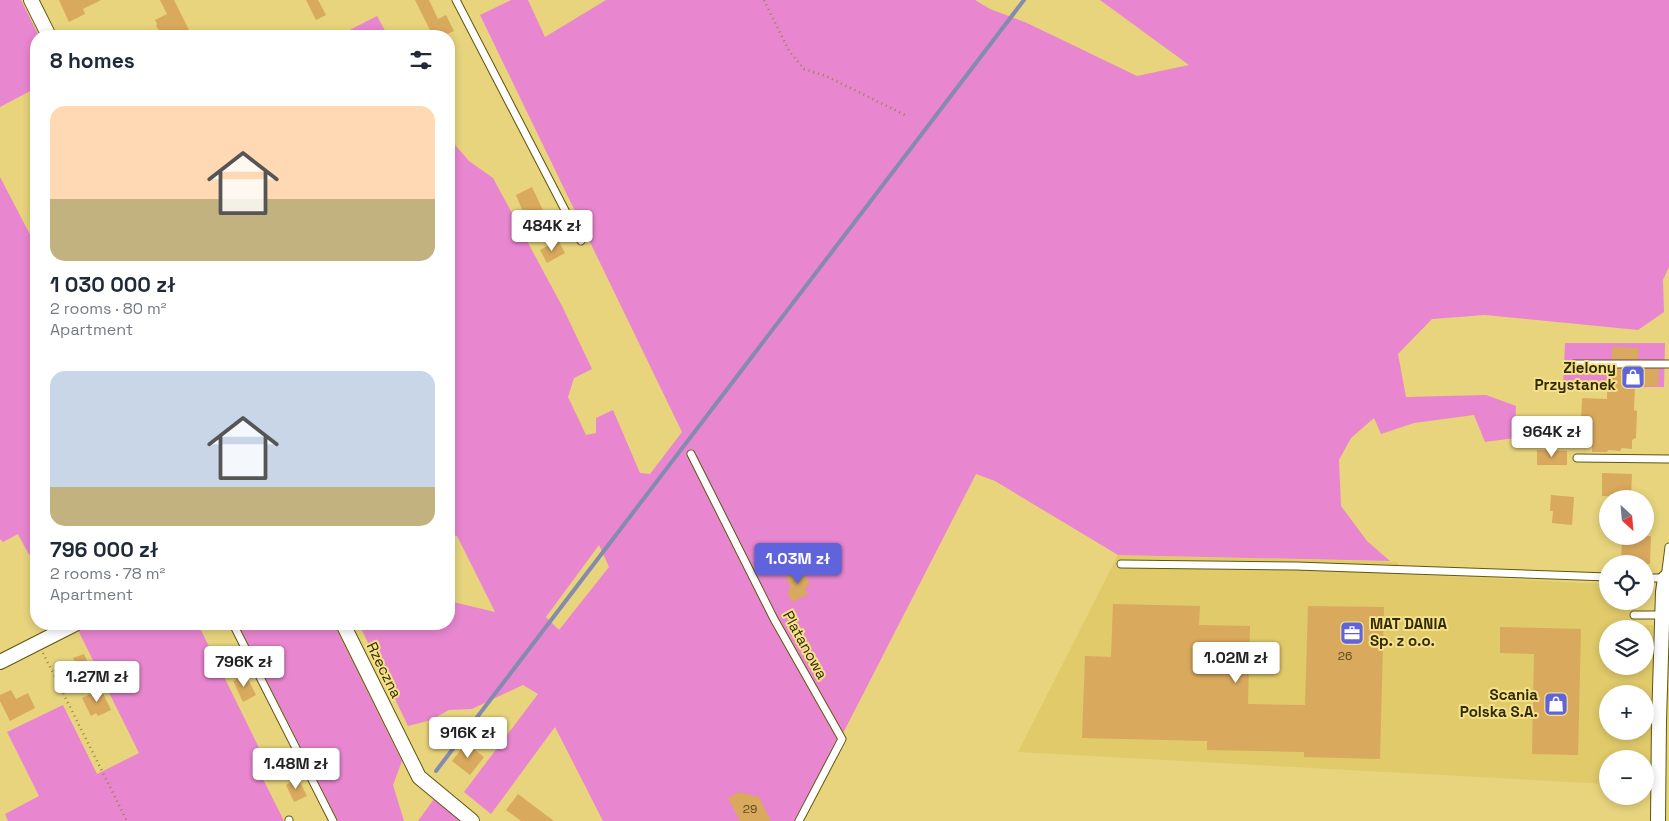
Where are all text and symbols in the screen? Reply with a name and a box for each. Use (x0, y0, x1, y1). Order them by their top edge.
icon: filters (407, 46, 435, 74)
text: 8 homes (50, 47, 135, 74)
icon: home (198, 138, 288, 228)
pin: 484K zł (506, 210, 598, 252)
text: 484K zł (523, 215, 581, 236)
text: 1 030 000 zł (50, 271, 176, 298)
text: 2 rooms · 80 m² (50, 298, 167, 319)
text: Apartment (50, 319, 133, 340)
place label: Zielony Przystanek (1534, 358, 1617, 394)
shop icon: Zielony Przystanek (1620, 364, 1646, 390)
icon: home (198, 403, 288, 493)
pin: 964K zł (1506, 416, 1598, 458)
text: 964K zł (1523, 421, 1581, 442)
north arrow (1599, 490, 1654, 545)
map controls (1599, 490, 1654, 805)
text: 796 000 zł (50, 536, 159, 563)
pin: 1.03M zł (746, 542, 850, 585)
text: 1.03M zł (766, 548, 830, 569)
button: locate (1599, 555, 1654, 610)
text: 2 rooms · 78 m² (50, 563, 165, 584)
text: Apartment (50, 584, 133, 605)
street label: Platanowa (779, 607, 832, 683)
place label: MAT DANIA Sp. z o.o. (1370, 614, 1447, 650)
office icon: MAT DANIA Sp. z o.o. (1339, 620, 1365, 646)
button: layers (1599, 620, 1654, 675)
street label: Rzeczna (363, 639, 406, 701)
pin: 1.02M zł (1184, 642, 1288, 684)
pin: 796K zł (198, 646, 290, 688)
text: 1.02M zł (1204, 647, 1268, 668)
house number: 26 (1338, 648, 1352, 664)
text: 796K zł (215, 651, 273, 672)
pin: 1.27M zł (45, 660, 149, 703)
text: 1.27M zł (65, 666, 129, 687)
place label: Scania Polska S.A. (1460, 685, 1538, 721)
button: + (1599, 685, 1654, 740)
shop icon: Scania Polska S.A. (1543, 691, 1569, 717)
pin: 916K zł (422, 716, 514, 759)
text: 916K zł (440, 722, 496, 743)
pin: 1.48M zł (244, 748, 348, 790)
button: − (1599, 750, 1654, 805)
text: 1.48M zł (264, 753, 328, 774)
house number: 29 (743, 801, 757, 817)

